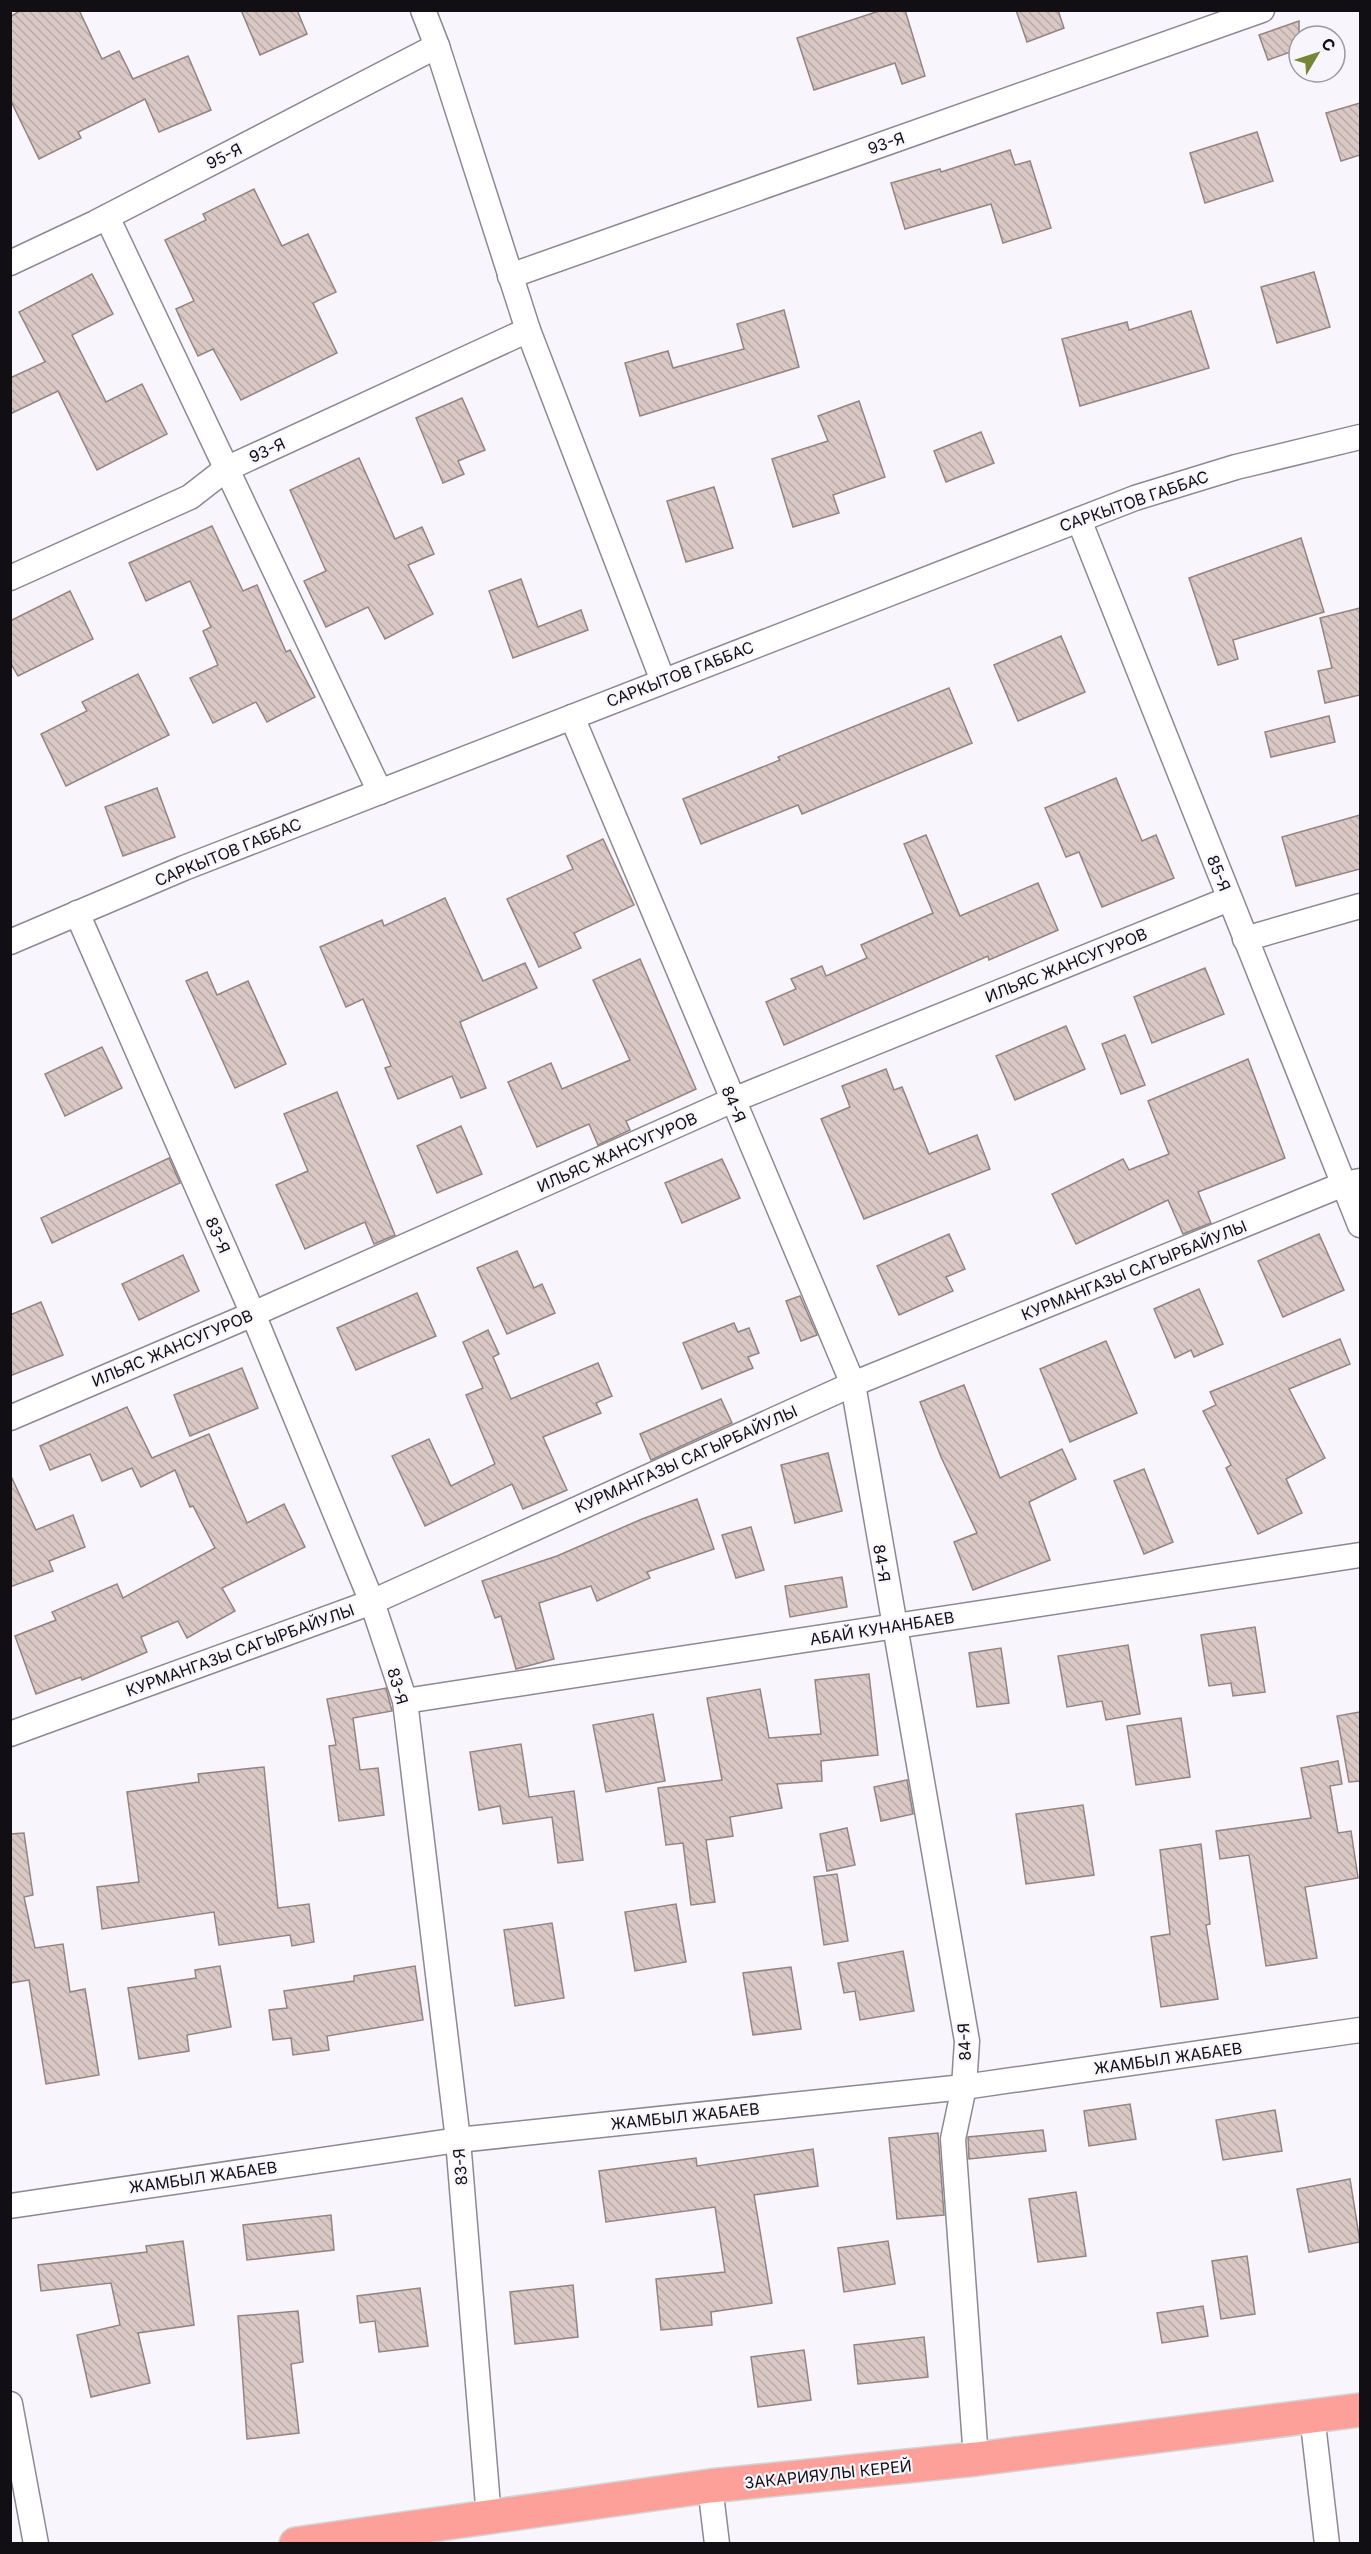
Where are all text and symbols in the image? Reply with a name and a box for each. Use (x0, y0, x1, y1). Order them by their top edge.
north arrow (1287, 24, 1347, 84)
text: С (1317, 34, 1340, 56)
street label: 93-Я (865, 127, 907, 159)
street label: 95-Я (203, 139, 245, 173)
street label: 93-Я (246, 433, 288, 467)
street label: САРКЫТОВ ГАББАС (1057, 466, 1211, 536)
street label: САРКЫТОВ ГАББАС (603, 637, 757, 711)
street label: САРКЫТОВ ГАББАС (152, 813, 304, 891)
street label: 85-Я (1203, 852, 1235, 894)
street label: ИЛЬЯС ЖАНСУГУРОВ (982, 923, 1150, 1007)
street label: 84-Я (717, 1083, 751, 1125)
street label: ИЛЬЯС ЖАНСУГУРОВ (534, 1108, 700, 1196)
street label: 83-Я (201, 1214, 235, 1256)
street label: КУРМАНГАЗЫ САГЫРБАЙУЛЫ (1018, 1216, 1250, 1324)
street label: ИЛЬЯС ЖАНСУГУРОВ (88, 1305, 256, 1391)
street label: КУРМАНГАЗЫ САГЫРБАЙУЛЫ (572, 1401, 800, 1517)
street label: 84-Я (869, 1543, 895, 1583)
street label: КУРМАНГАЗЫ САГЫРБАЙУЛЫ (123, 1599, 357, 1701)
street label: АБАЙ КУНАНБАЕВ (808, 1607, 956, 1649)
street label: 83-Я (383, 1665, 413, 1707)
street label: 84-Я (953, 2023, 975, 2061)
street label: ЖАМБЫЛ ЖАБАЕВ (1093, 2038, 1243, 2078)
street label: ЖАМБЫЛ ЖАБАЕВ (610, 2098, 760, 2134)
street label: 83-Я (448, 2147, 472, 2187)
street label: ЖАМБЫЛ ЖАБАЕВ (128, 2157, 278, 2197)
street label: ЗАКАРИЯУЛЫ КЕРЕЙ (743, 2455, 913, 2493)

